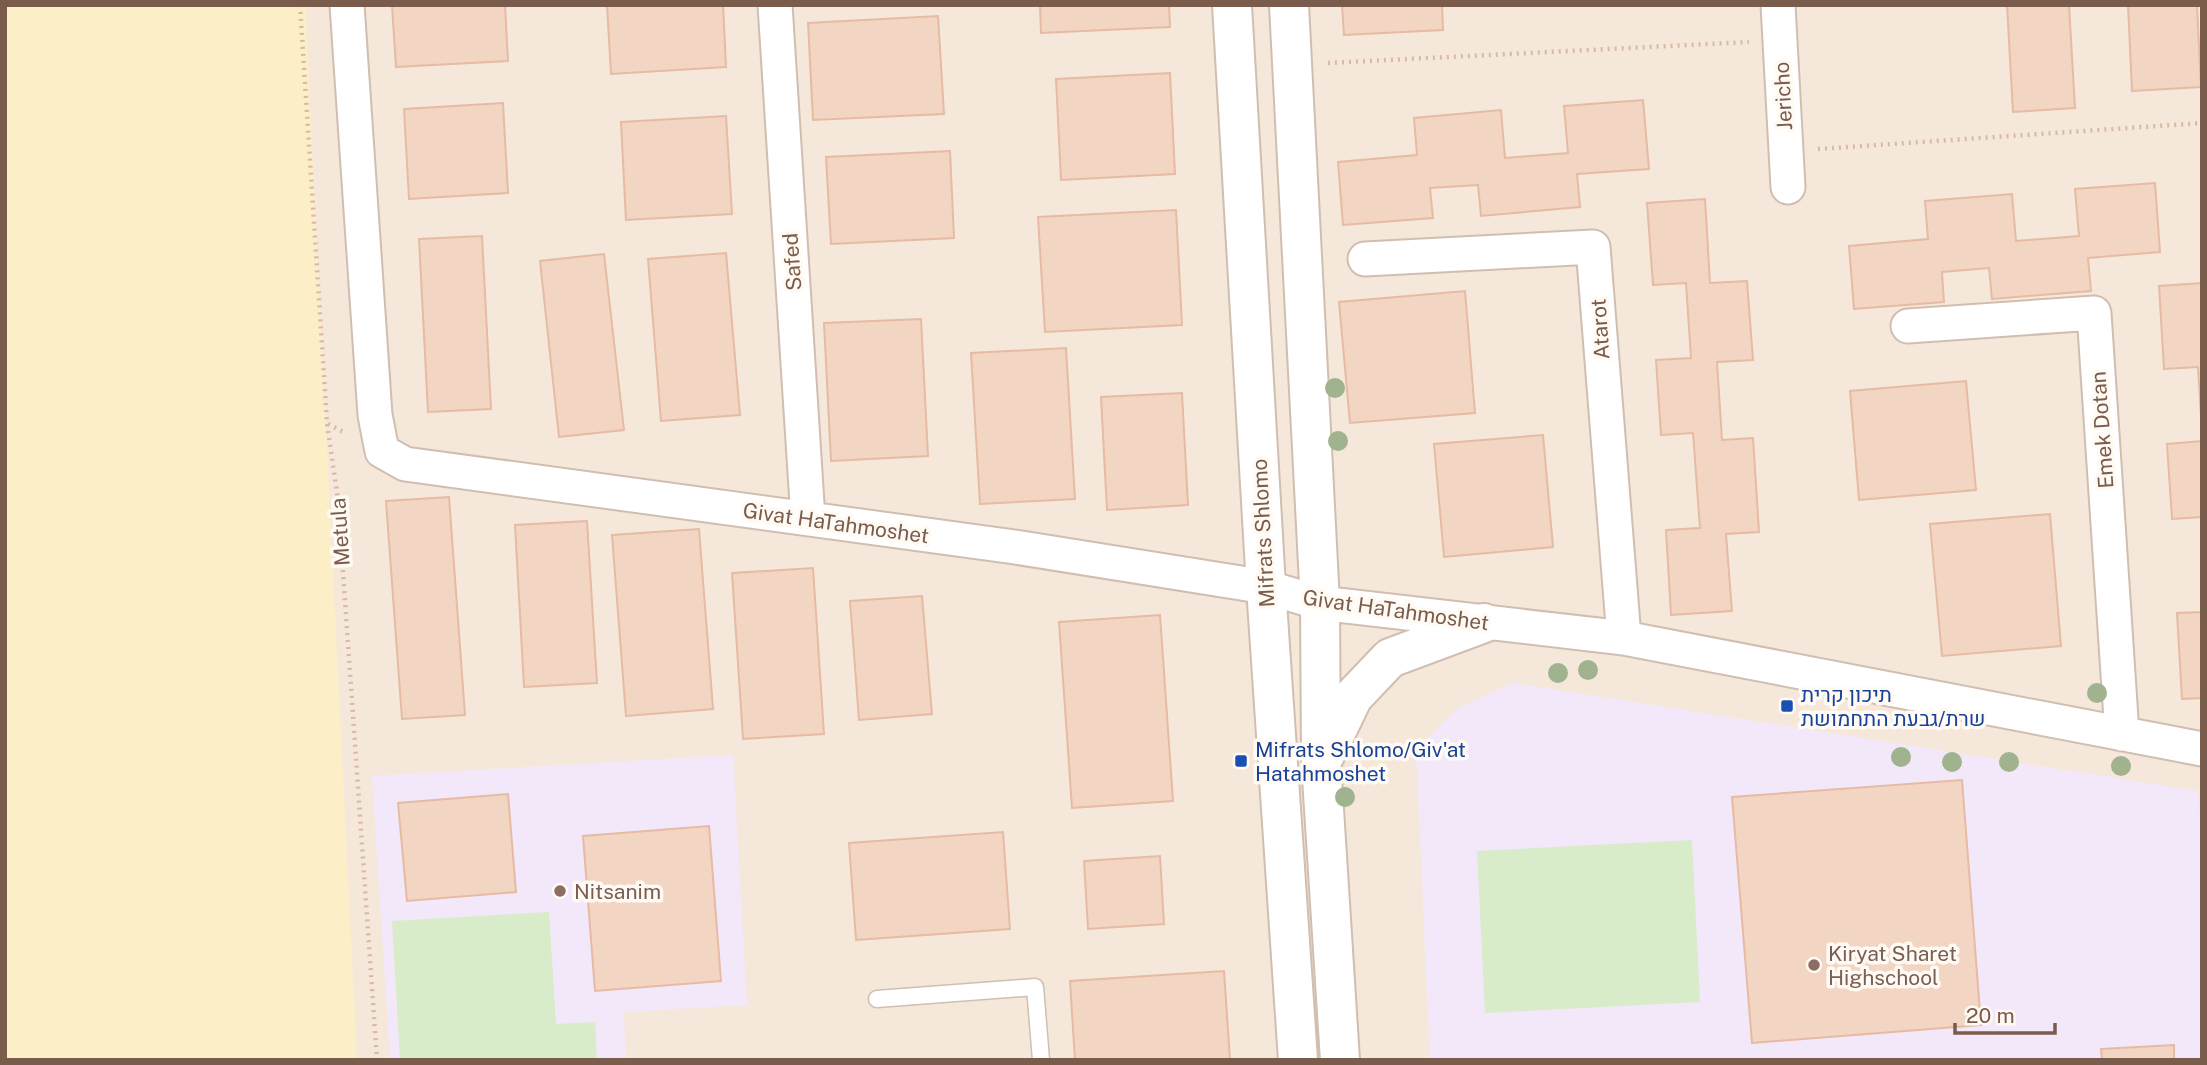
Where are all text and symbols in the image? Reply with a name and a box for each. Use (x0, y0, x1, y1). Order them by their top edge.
street label: Jericho (1769, 61, 1797, 131)
street label: Safed (778, 232, 806, 292)
street label: Atarot (1585, 298, 1615, 360)
street label: Emek Dotan (2085, 371, 2119, 489)
street label: Mifrats Shlomo (1247, 458, 1279, 608)
street label: Metula (325, 497, 355, 567)
street label: Givat HaTahmoshet (741, 498, 931, 548)
street label: Givat HaTahmoshet (1301, 585, 1491, 635)
place label: תיכון קרית שרת/גבעת התחמושת (1801, 682, 1986, 731)
marker: תיכון קרית שרת/גבעת התחמושת (1779, 698, 1795, 714)
place label: Mifrats Shlomo/Giv'at Hatahmoshet (1255, 737, 1466, 786)
marker: Mifrats Shlomo/Giv'at Hatahmoshet (1233, 753, 1249, 769)
place label: Nitsanim (574, 879, 661, 904)
marker: Nitsanim (552, 883, 568, 899)
place label: Kiryat Sharet Highschool (1828, 941, 1957, 990)
marker: Kiryat Sharet Highschool (1806, 957, 1822, 973)
scale bar (1955, 992, 2055, 1036)
text: 20 m (1966, 1003, 2015, 1028)

